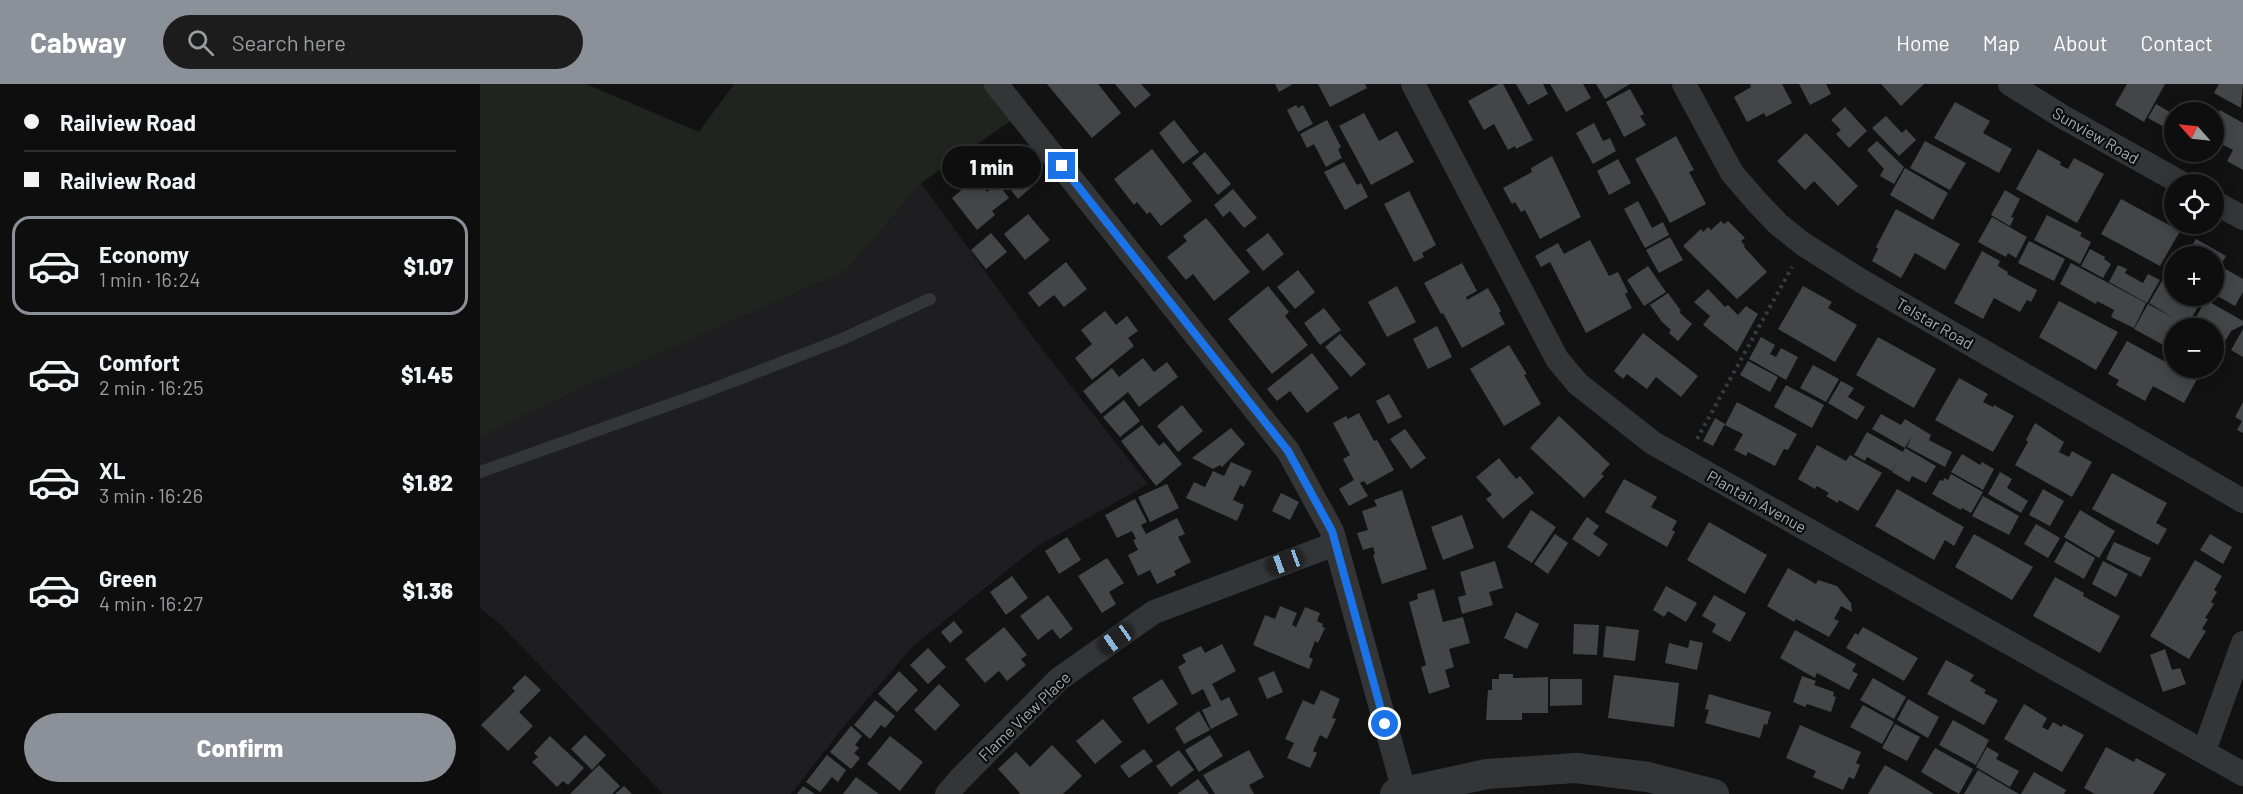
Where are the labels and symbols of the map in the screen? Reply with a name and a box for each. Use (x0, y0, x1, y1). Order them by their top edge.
north arrow (2164, 102, 2224, 162)
street label: Sunview Road (2049, 103, 2143, 167)
callout: 1 min (942, 145, 1041, 187)
route end (1048, 152, 1075, 179)
street label: Telstar Road (1893, 293, 1977, 353)
street label: Plantain Avenue (1704, 466, 1810, 536)
car (1265, 547, 1305, 577)
car (1096, 621, 1136, 657)
street label: Flame View Place (974, 667, 1074, 765)
route start (1371, 710, 1398, 737)

